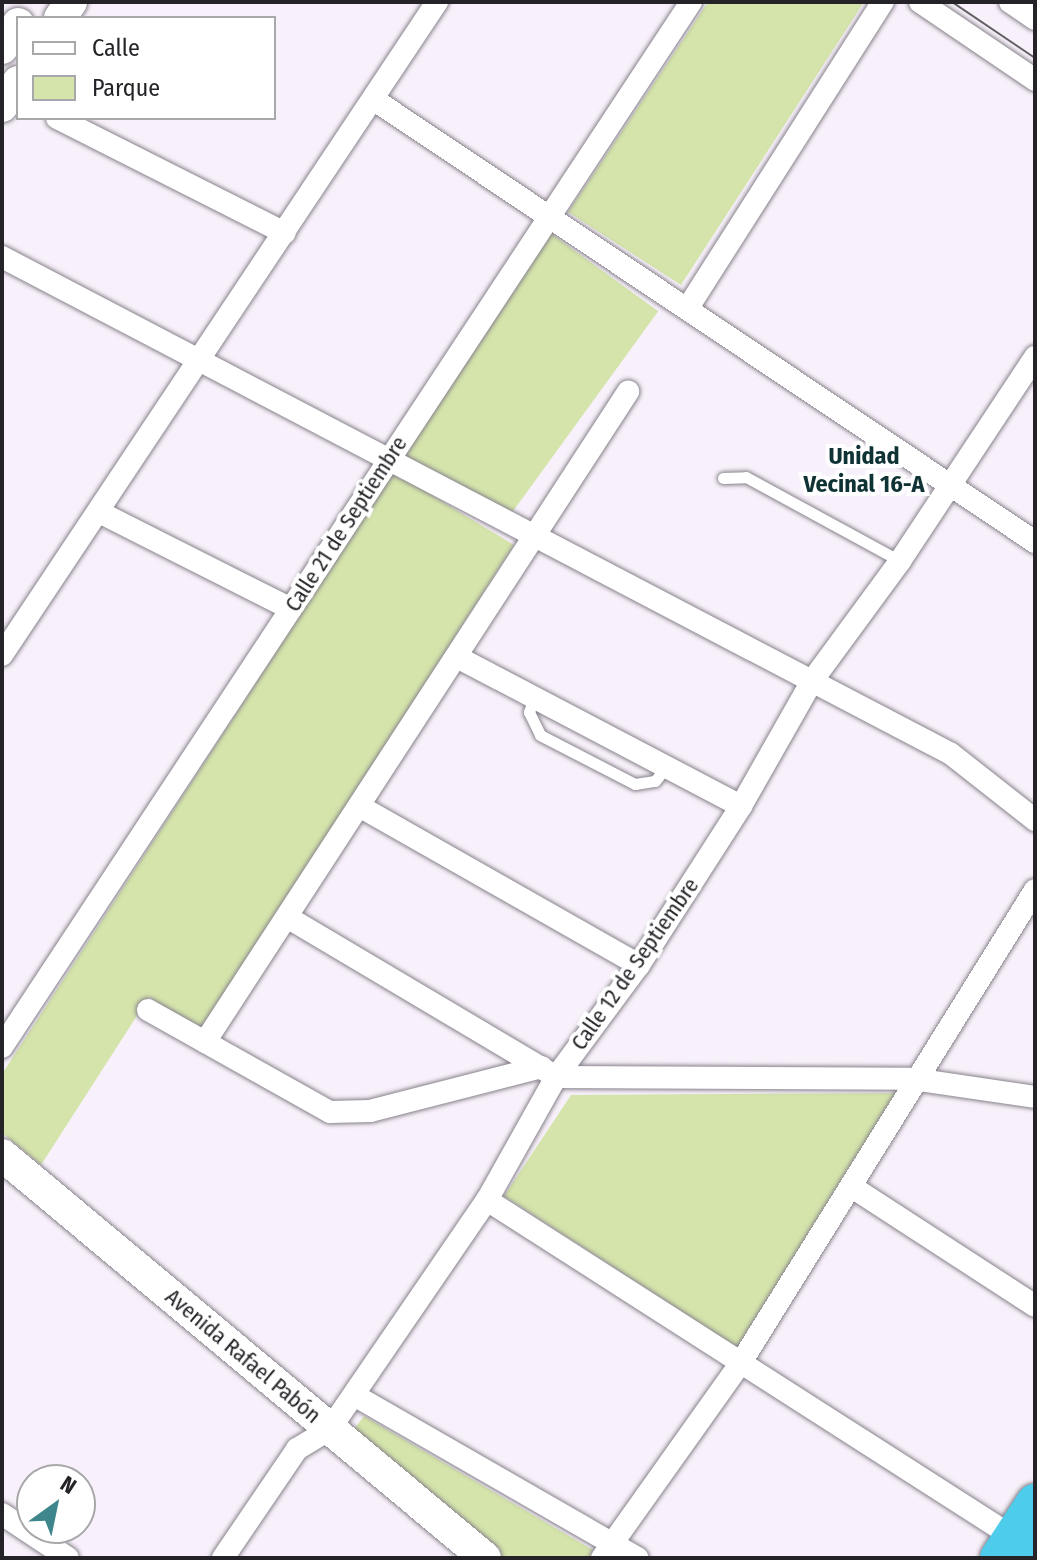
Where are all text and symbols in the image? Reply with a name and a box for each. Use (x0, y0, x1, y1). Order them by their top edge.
legend (16, 16, 276, 120)
text: Calle (92, 34, 140, 62)
text: Parque (92, 74, 160, 102)
street label: Calle 21 de Septiembre (280, 431, 412, 617)
district label: Unidad Vecinal 16-A (803, 443, 925, 499)
street label: Calle 12 de Septiembre (566, 873, 704, 1055)
street label: Avenida Rafael Pabón (160, 1283, 326, 1429)
north arrow (16, 1464, 96, 1544)
text: N (55, 1470, 81, 1500)

